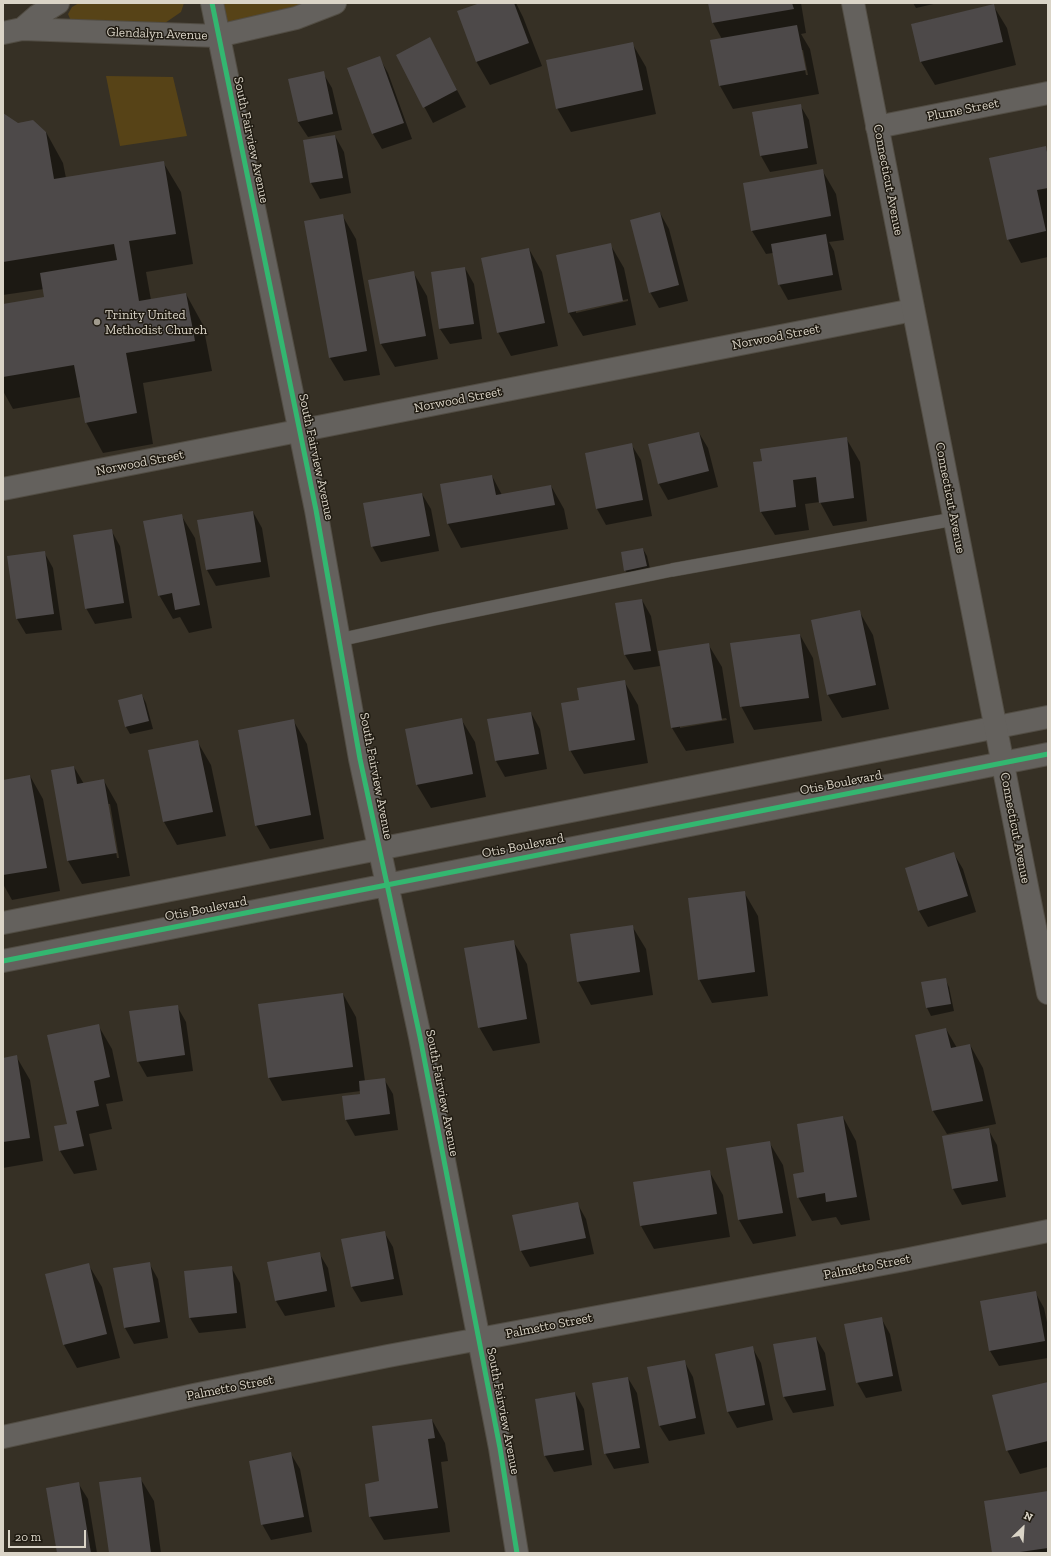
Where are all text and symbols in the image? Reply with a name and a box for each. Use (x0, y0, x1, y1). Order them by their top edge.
street label: Glendalyn Avenue (106, 24, 208, 44)
street label: South Fairview Avenue (230, 75, 272, 205)
street label: Plume Street (926, 95, 1000, 125)
street label: Connecticut Avenue (870, 123, 906, 237)
place label: Trinity United Methodist Church (105, 307, 207, 338)
marker: Trinity United Methodist Church (92, 317, 102, 327)
street label: Norwood Street (731, 321, 821, 353)
street label: Norwood Street (413, 384, 503, 416)
street label: South Fairview Avenue (295, 392, 337, 522)
street label: Connecticut Avenue (932, 441, 968, 555)
street label: Norwood Street (95, 447, 185, 479)
street label: South Fairview Avenue (356, 711, 396, 841)
street label: Otis Boulevard (799, 767, 883, 799)
street label: Connecticut Avenue (997, 771, 1033, 885)
street label: Otis Boulevard (481, 830, 565, 862)
street label: Otis Boulevard (164, 893, 248, 925)
street label: South Fairview Avenue (422, 1028, 462, 1158)
street label: Palmetto Street (822, 1251, 912, 1283)
street label: Palmetto Street (504, 1310, 594, 1342)
street label: South Fairview Avenue (483, 1346, 523, 1476)
street label: Palmetto Street (185, 1372, 275, 1404)
north arrow (1003, 1508, 1043, 1548)
text: N (1022, 1509, 1035, 1524)
scale bar (10, 1522, 88, 1548)
text: 20 m (15, 1530, 41, 1544)

